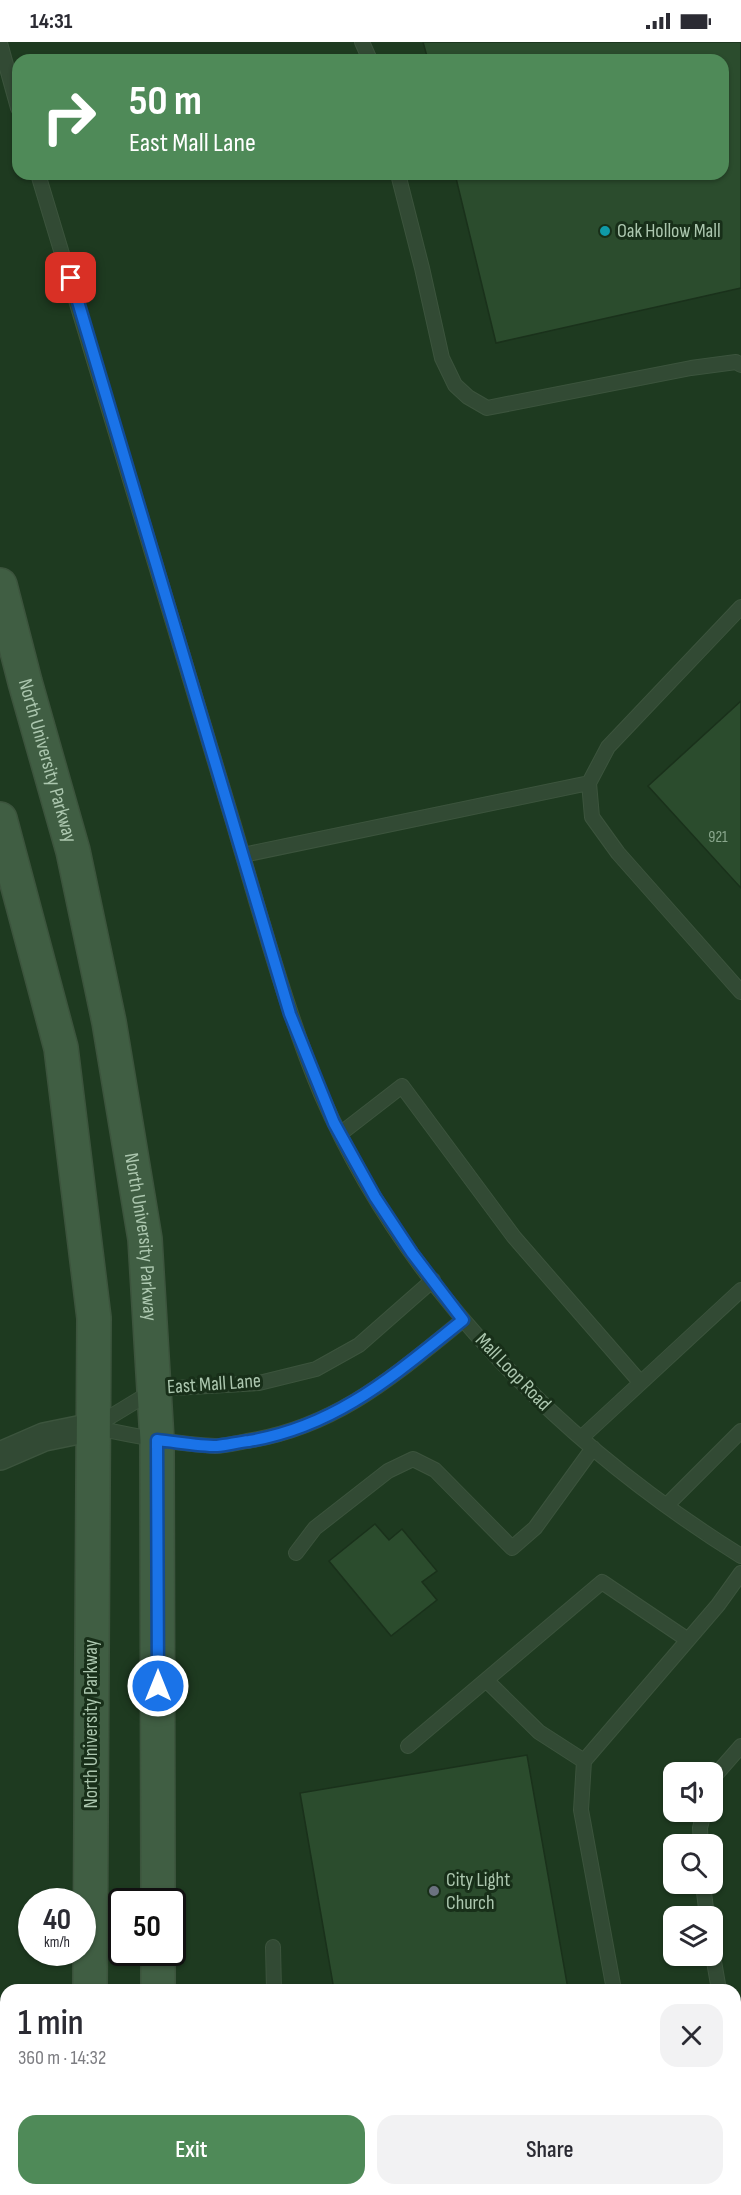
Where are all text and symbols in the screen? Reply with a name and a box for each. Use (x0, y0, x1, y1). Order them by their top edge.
text: 14:31 (30, 8, 72, 35)
text: 50 m (129, 76, 202, 127)
icon: right (30, 78, 108, 156)
text: East Mall Lane (129, 127, 256, 159)
place label: Oak Hollow Mall (617, 219, 721, 243)
marker: Oak Hollow Mall (598, 224, 612, 238)
pin (45, 252, 96, 303)
icon: arrive (54, 261, 87, 294)
street label: North University Parkway (13, 676, 82, 846)
house number: 921 (708, 828, 728, 847)
street label: North University Parkway (119, 1151, 162, 1322)
street label: Mall Loop Road (470, 1328, 556, 1416)
street label: East Mall Lane (166, 1369, 262, 1399)
street label: North University Parkway (79, 1639, 103, 1809)
position arrow (126, 1654, 190, 1718)
map controls (663, 1762, 723, 1966)
button: sound (663, 1762, 723, 1822)
button: search (663, 1834, 723, 1894)
place label: City Light Church (446, 1868, 510, 1915)
marker: City Light Church (427, 1884, 441, 1898)
speed limit sign: 50 (108, 1888, 186, 1966)
text: 40 (43, 1902, 71, 1938)
button: layers (663, 1906, 723, 1966)
text: km/h (44, 1933, 70, 1952)
text: 1 min (18, 2002, 83, 2045)
button: close (660, 2004, 723, 2067)
text: 360 m · 14:32 (18, 2046, 106, 2070)
button: Exit (18, 2115, 365, 2184)
button: Share (377, 2115, 723, 2184)

